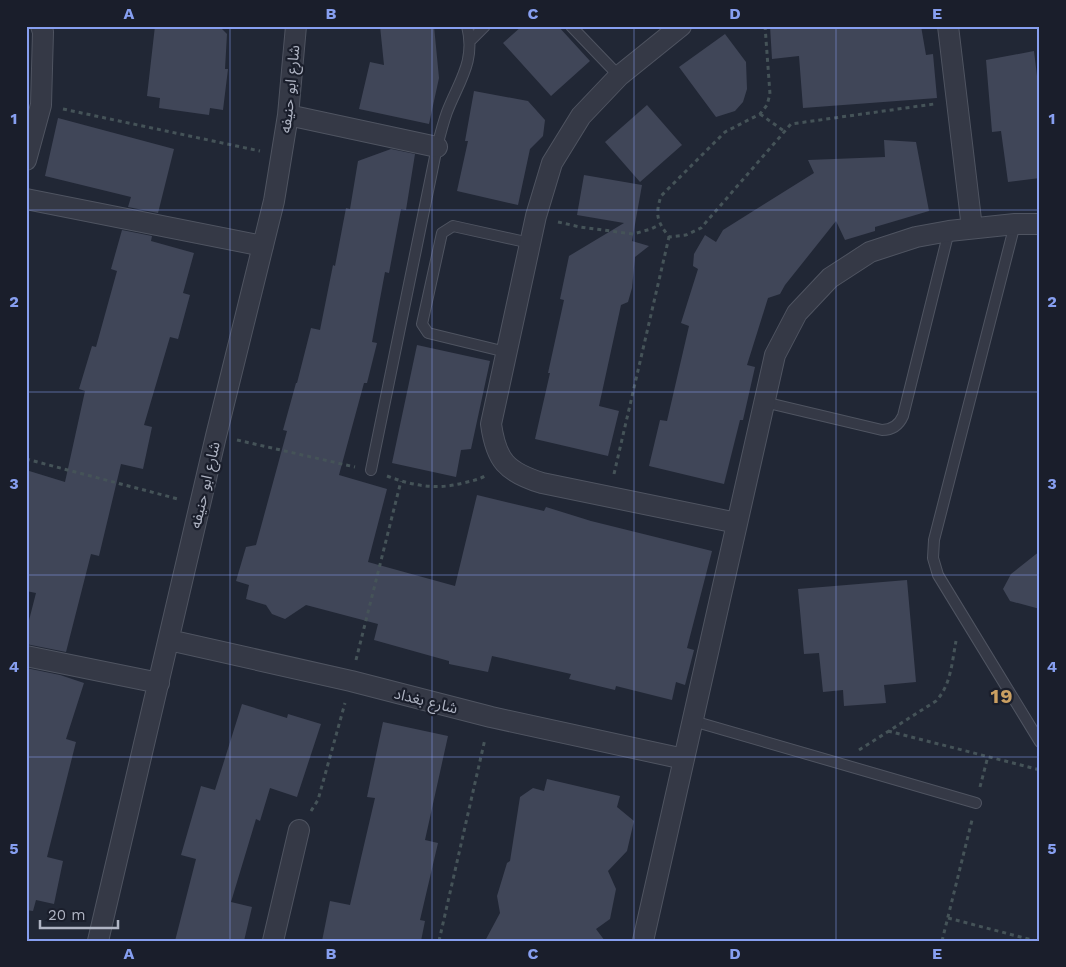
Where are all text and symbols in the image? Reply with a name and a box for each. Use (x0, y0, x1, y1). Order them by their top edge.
text: A (124, 4, 135, 23)
text: B (326, 4, 337, 23)
text: C (528, 4, 539, 23)
text: D (729, 4, 741, 23)
text: E (932, 4, 942, 23)
street label: شارع ابو حنيفه (276, 44, 307, 134)
text: 1 (11, 109, 17, 128)
text: 1 (1049, 109, 1055, 128)
text: 2 (9, 292, 19, 311)
text: 2 (1047, 292, 1057, 311)
street label: شارع ابو حنيفه (186, 440, 227, 531)
text: 3 (9, 474, 19, 493)
text: 3 (1047, 474, 1057, 493)
text: 4 (9, 657, 19, 676)
text: 4 (1047, 657, 1057, 676)
street label: شارع بغداد (392, 684, 460, 721)
district label: 19 (991, 684, 1013, 708)
text: 5 (9, 839, 19, 858)
text: 5 (1047, 839, 1057, 858)
scale bar (40, 897, 118, 929)
text: 20 m (48, 906, 86, 924)
text: A (124, 944, 135, 963)
text: B (326, 944, 337, 963)
text: C (528, 944, 539, 963)
text: D (729, 944, 741, 963)
text: E (932, 944, 942, 963)

